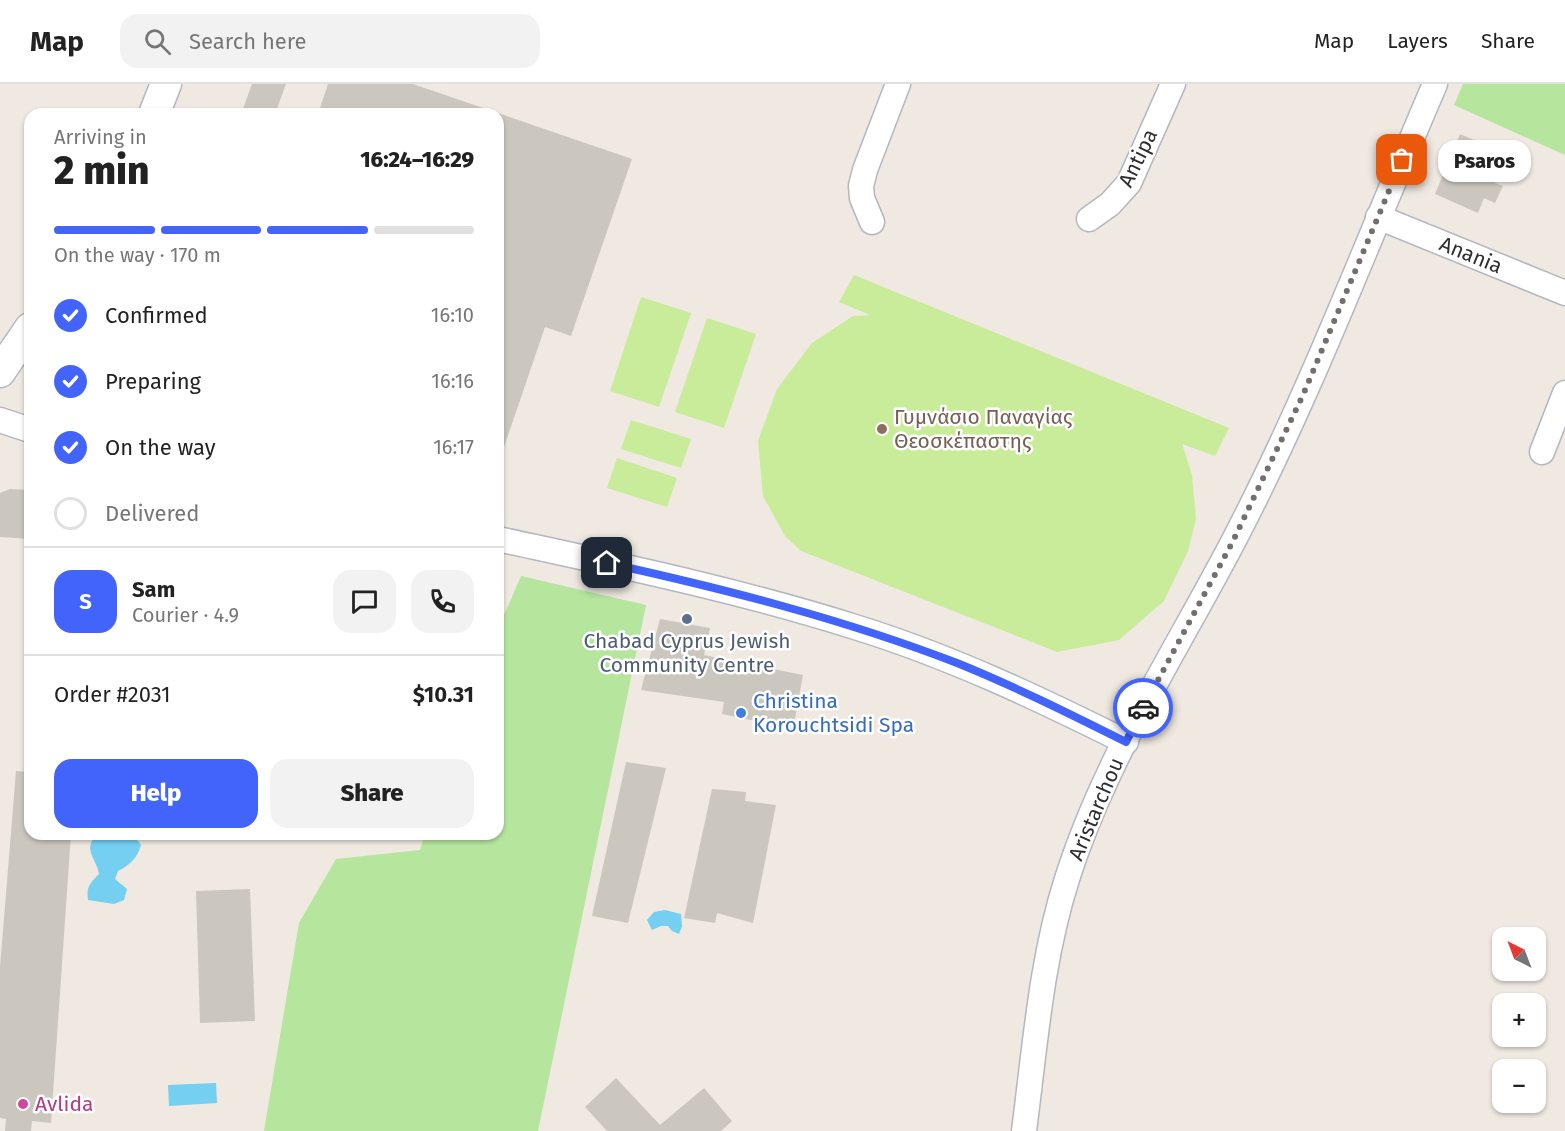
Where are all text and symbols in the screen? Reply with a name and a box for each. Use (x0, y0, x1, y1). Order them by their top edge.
search box (120, 14, 540, 68)
text: Map (30, 25, 84, 58)
icon: search (141, 25, 174, 58)
text: Search here (189, 28, 307, 55)
text: Map (1314, 28, 1354, 54)
text: Layers (1387, 28, 1448, 54)
text: Share (1481, 28, 1535, 54)
text: Arriving in (54, 125, 147, 149)
street label: Antipa (1113, 125, 1163, 191)
pin (1376, 134, 1427, 185)
callout: Psaros (1438, 139, 1531, 181)
icon: bag (1385, 143, 1418, 176)
text: 16:24–16:29 (360, 146, 474, 173)
text: 2 min (54, 148, 150, 194)
text: Psaros (1454, 149, 1515, 173)
street label: Anania (1436, 231, 1506, 279)
text: On the way · 170 m (54, 243, 221, 267)
icon: check (54, 299, 87, 332)
text: Confirmed (105, 302, 208, 329)
text: 16:10 (431, 303, 474, 327)
icon: check (54, 365, 87, 398)
text: Preparing (105, 368, 201, 395)
text: 16:16 (431, 369, 474, 393)
place label: Γυμνάσιο Παναγίας Θεοσκέπαστης (894, 404, 1073, 454)
marker: Γυμνάσιο Παναγίας Θεοσκέπαστης (875, 422, 889, 436)
icon: check (54, 431, 87, 464)
text: On the way (105, 434, 216, 461)
text: 16:17 (433, 435, 474, 459)
text: Delivered (105, 500, 200, 527)
pin (581, 537, 632, 588)
icon: home (590, 546, 623, 579)
button: chat (333, 570, 396, 633)
button: phone (411, 570, 474, 633)
text: Sam (132, 576, 175, 603)
text: S (79, 588, 92, 615)
text: Courier · 4.9 (132, 603, 239, 627)
marker: Chabad Cyprus Jewish Community Centre (680, 612, 694, 626)
place label: Chabad Cyprus Jewish Community Centre (583, 628, 791, 678)
courier (1113, 678, 1173, 738)
text: Order #2031 (54, 681, 171, 708)
text: $10.31 (413, 681, 474, 708)
place label: Christina Korouchtsidi Spa (753, 688, 914, 738)
icon: car (1127, 692, 1160, 725)
marker: Christina Korouchtsidi Spa (734, 706, 748, 720)
street label: Aristarchou (1063, 754, 1129, 864)
button: Help (54, 759, 258, 828)
button: Share (270, 759, 474, 828)
north arrow (1492, 927, 1546, 981)
map controls (1492, 927, 1546, 1113)
button: + (1492, 993, 1546, 1047)
button: − (1492, 1059, 1546, 1113)
place label: Avlida (35, 1091, 93, 1117)
marker: Avlida (16, 1097, 30, 1111)

